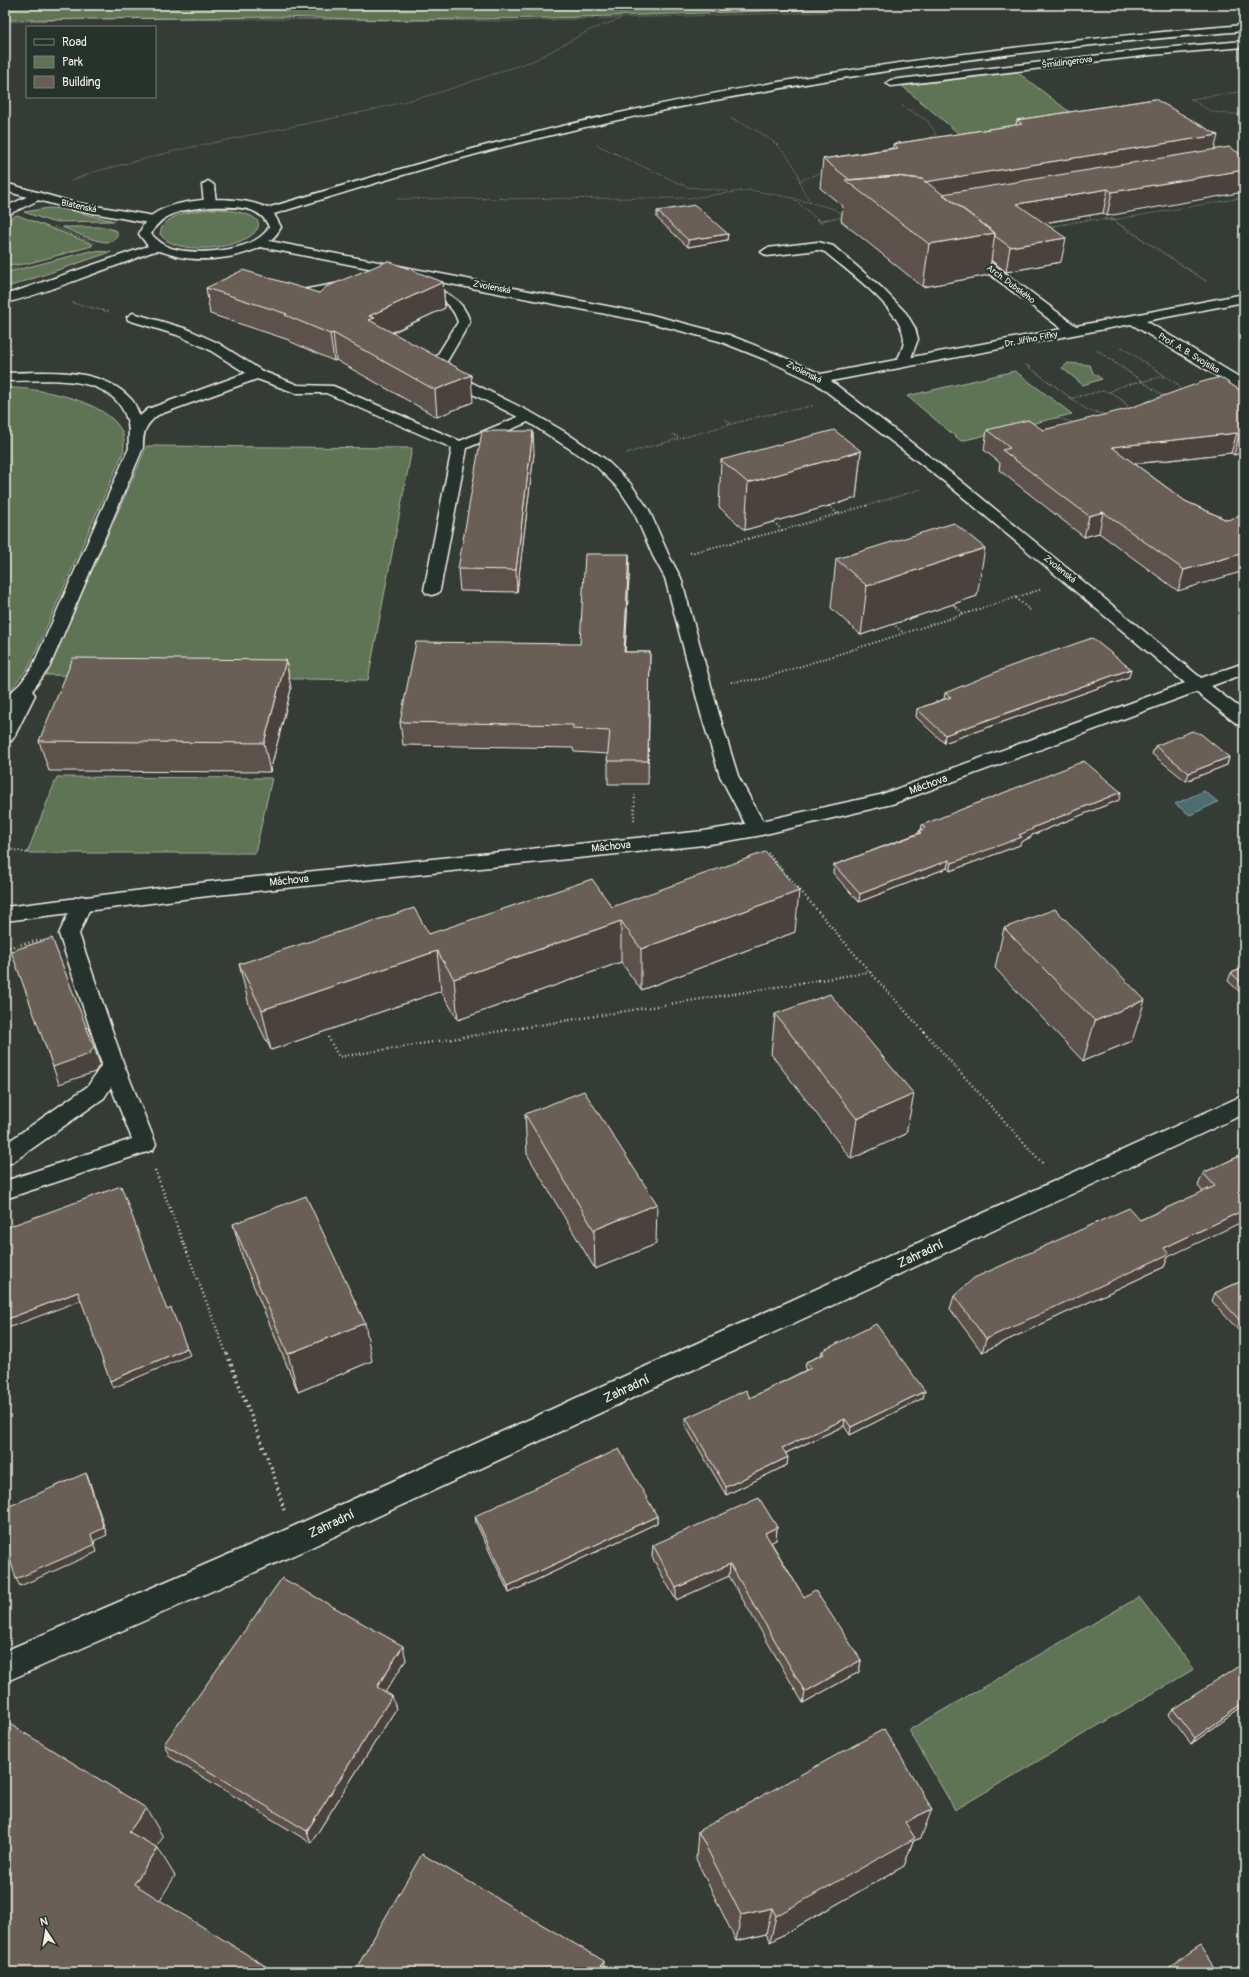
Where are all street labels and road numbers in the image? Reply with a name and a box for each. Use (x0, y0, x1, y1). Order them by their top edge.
street label: Šmidingerova (1041, 53, 1093, 71)
street label: Blatenská (60, 197, 98, 216)
street label: Arch. Dubského (984, 263, 1037, 306)
street label: Zvolenská (472, 278, 512, 297)
street label: Dr. Jiřího Fifky (1004, 329, 1059, 350)
street label: Prof. A. B. Svojsíka (1156, 331, 1221, 376)
street label: Zvolenská (784, 359, 823, 386)
street label: Zvolenská (1041, 553, 1078, 586)
street label: Máchova (907, 772, 949, 797)
street label: Máchova (591, 838, 632, 855)
street label: Máchova (269, 872, 310, 889)
street label: Zahradní (895, 1236, 946, 1272)
street label: Zahradní (601, 1371, 652, 1407)
street label: Zahradní (306, 1506, 357, 1542)

